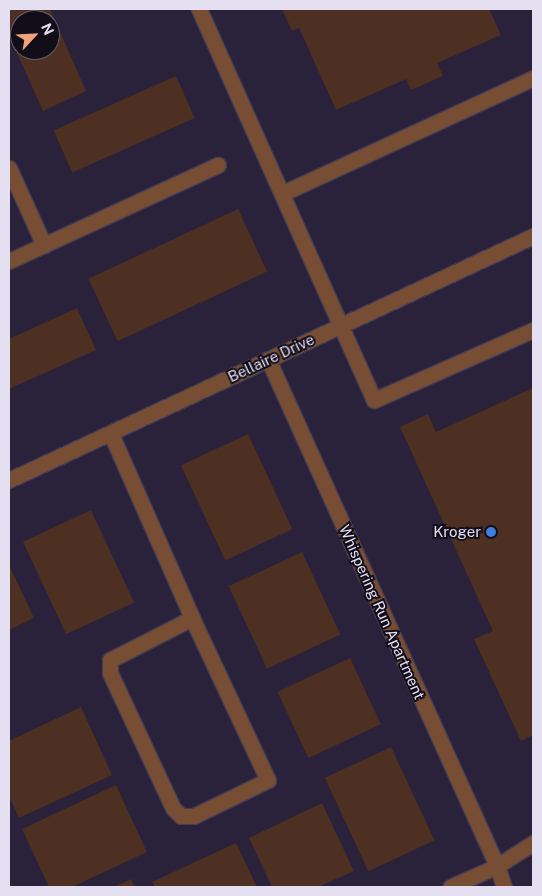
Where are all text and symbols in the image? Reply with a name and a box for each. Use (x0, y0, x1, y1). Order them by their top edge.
north arrow (10, 10, 60, 60)
text: N (38, 21, 57, 37)
street label: Bellaire Drive (225, 330, 317, 386)
street label: Whispering Run Apartment (335, 522, 429, 702)
place label: Kroger (433, 523, 481, 541)
marker: Kroger (485, 526, 497, 538)

